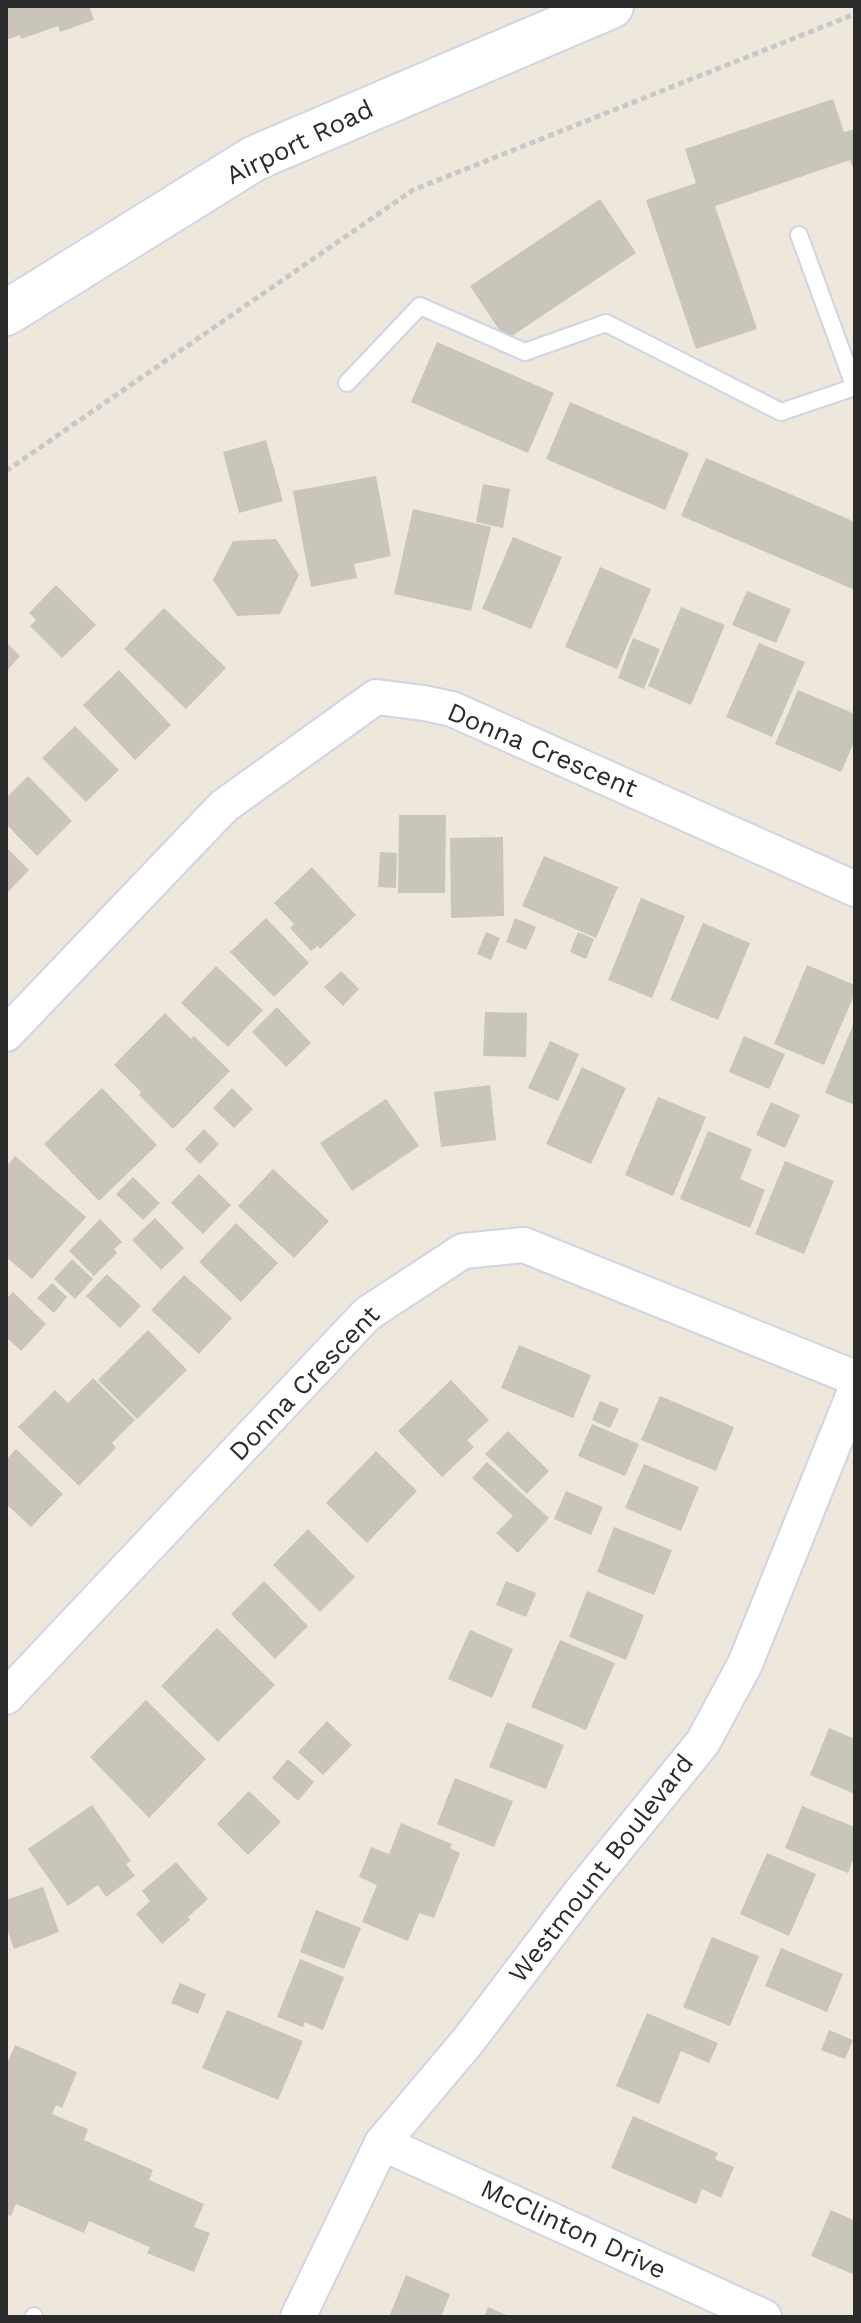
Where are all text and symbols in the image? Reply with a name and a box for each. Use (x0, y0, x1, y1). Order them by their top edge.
street label: Airport Road (221, 94, 379, 192)
street label: Donna Crescent (442, 697, 642, 805)
street label: Donna Crescent (223, 1300, 387, 1468)
street label: Westmount Boulevard (503, 1749, 701, 1989)
street label: McClinton Drive (475, 2173, 671, 2287)

